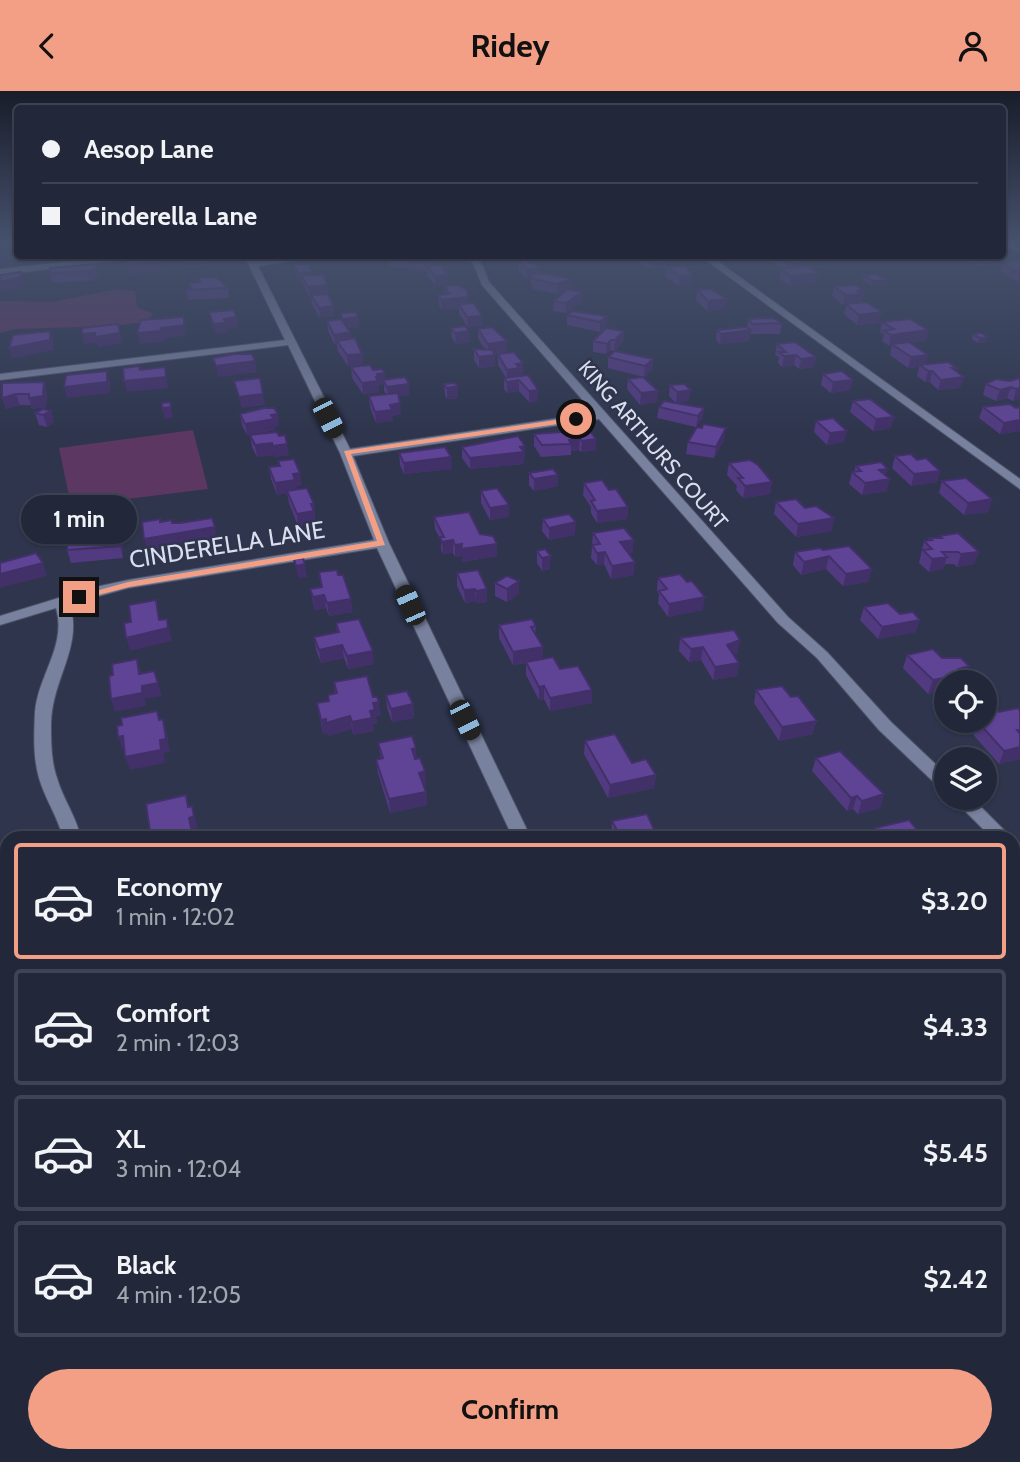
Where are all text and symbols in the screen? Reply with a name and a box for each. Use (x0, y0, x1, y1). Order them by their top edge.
text: Ridey (470, 26, 550, 65)
icon: back (28, 27, 66, 65)
icon: person (954, 27, 992, 65)
text: Aesop Lane (84, 133, 214, 165)
text: Cinderella Lane (84, 200, 257, 232)
street label: KING ARTHURS COURT (574, 355, 733, 534)
car (310, 395, 347, 441)
route start (560, 403, 592, 435)
callout: 1 min (21, 496, 137, 545)
text: 1 min (53, 505, 105, 533)
street label: CINDERELLA LANE (127, 515, 327, 574)
route end (63, 581, 95, 613)
car (392, 582, 429, 628)
map controls (934, 670, 997, 810)
button: locate (934, 670, 997, 733)
car (447, 697, 484, 743)
button: layers (934, 747, 997, 810)
icon: car (32, 870, 95, 933)
text: Economy (116, 871, 222, 903)
text: $3.20 (921, 885, 988, 917)
text: 1 min · 12:02 (116, 903, 235, 931)
icon: car (32, 996, 95, 1059)
text: Comfort (116, 997, 210, 1029)
text: $4.33 (923, 1011, 988, 1043)
text: 2 min · 12:03 (116, 1029, 240, 1057)
icon: car (32, 1122, 95, 1185)
text: XL (116, 1123, 145, 1155)
text: $5.45 (923, 1137, 988, 1169)
text: 3 min · 12:04 (116, 1155, 241, 1183)
icon: car (32, 1248, 95, 1311)
text: Black (116, 1249, 176, 1281)
text: $2.42 (923, 1263, 988, 1295)
text: 4 min · 12:05 (116, 1281, 241, 1309)
button: Confirm (28, 1369, 992, 1449)

